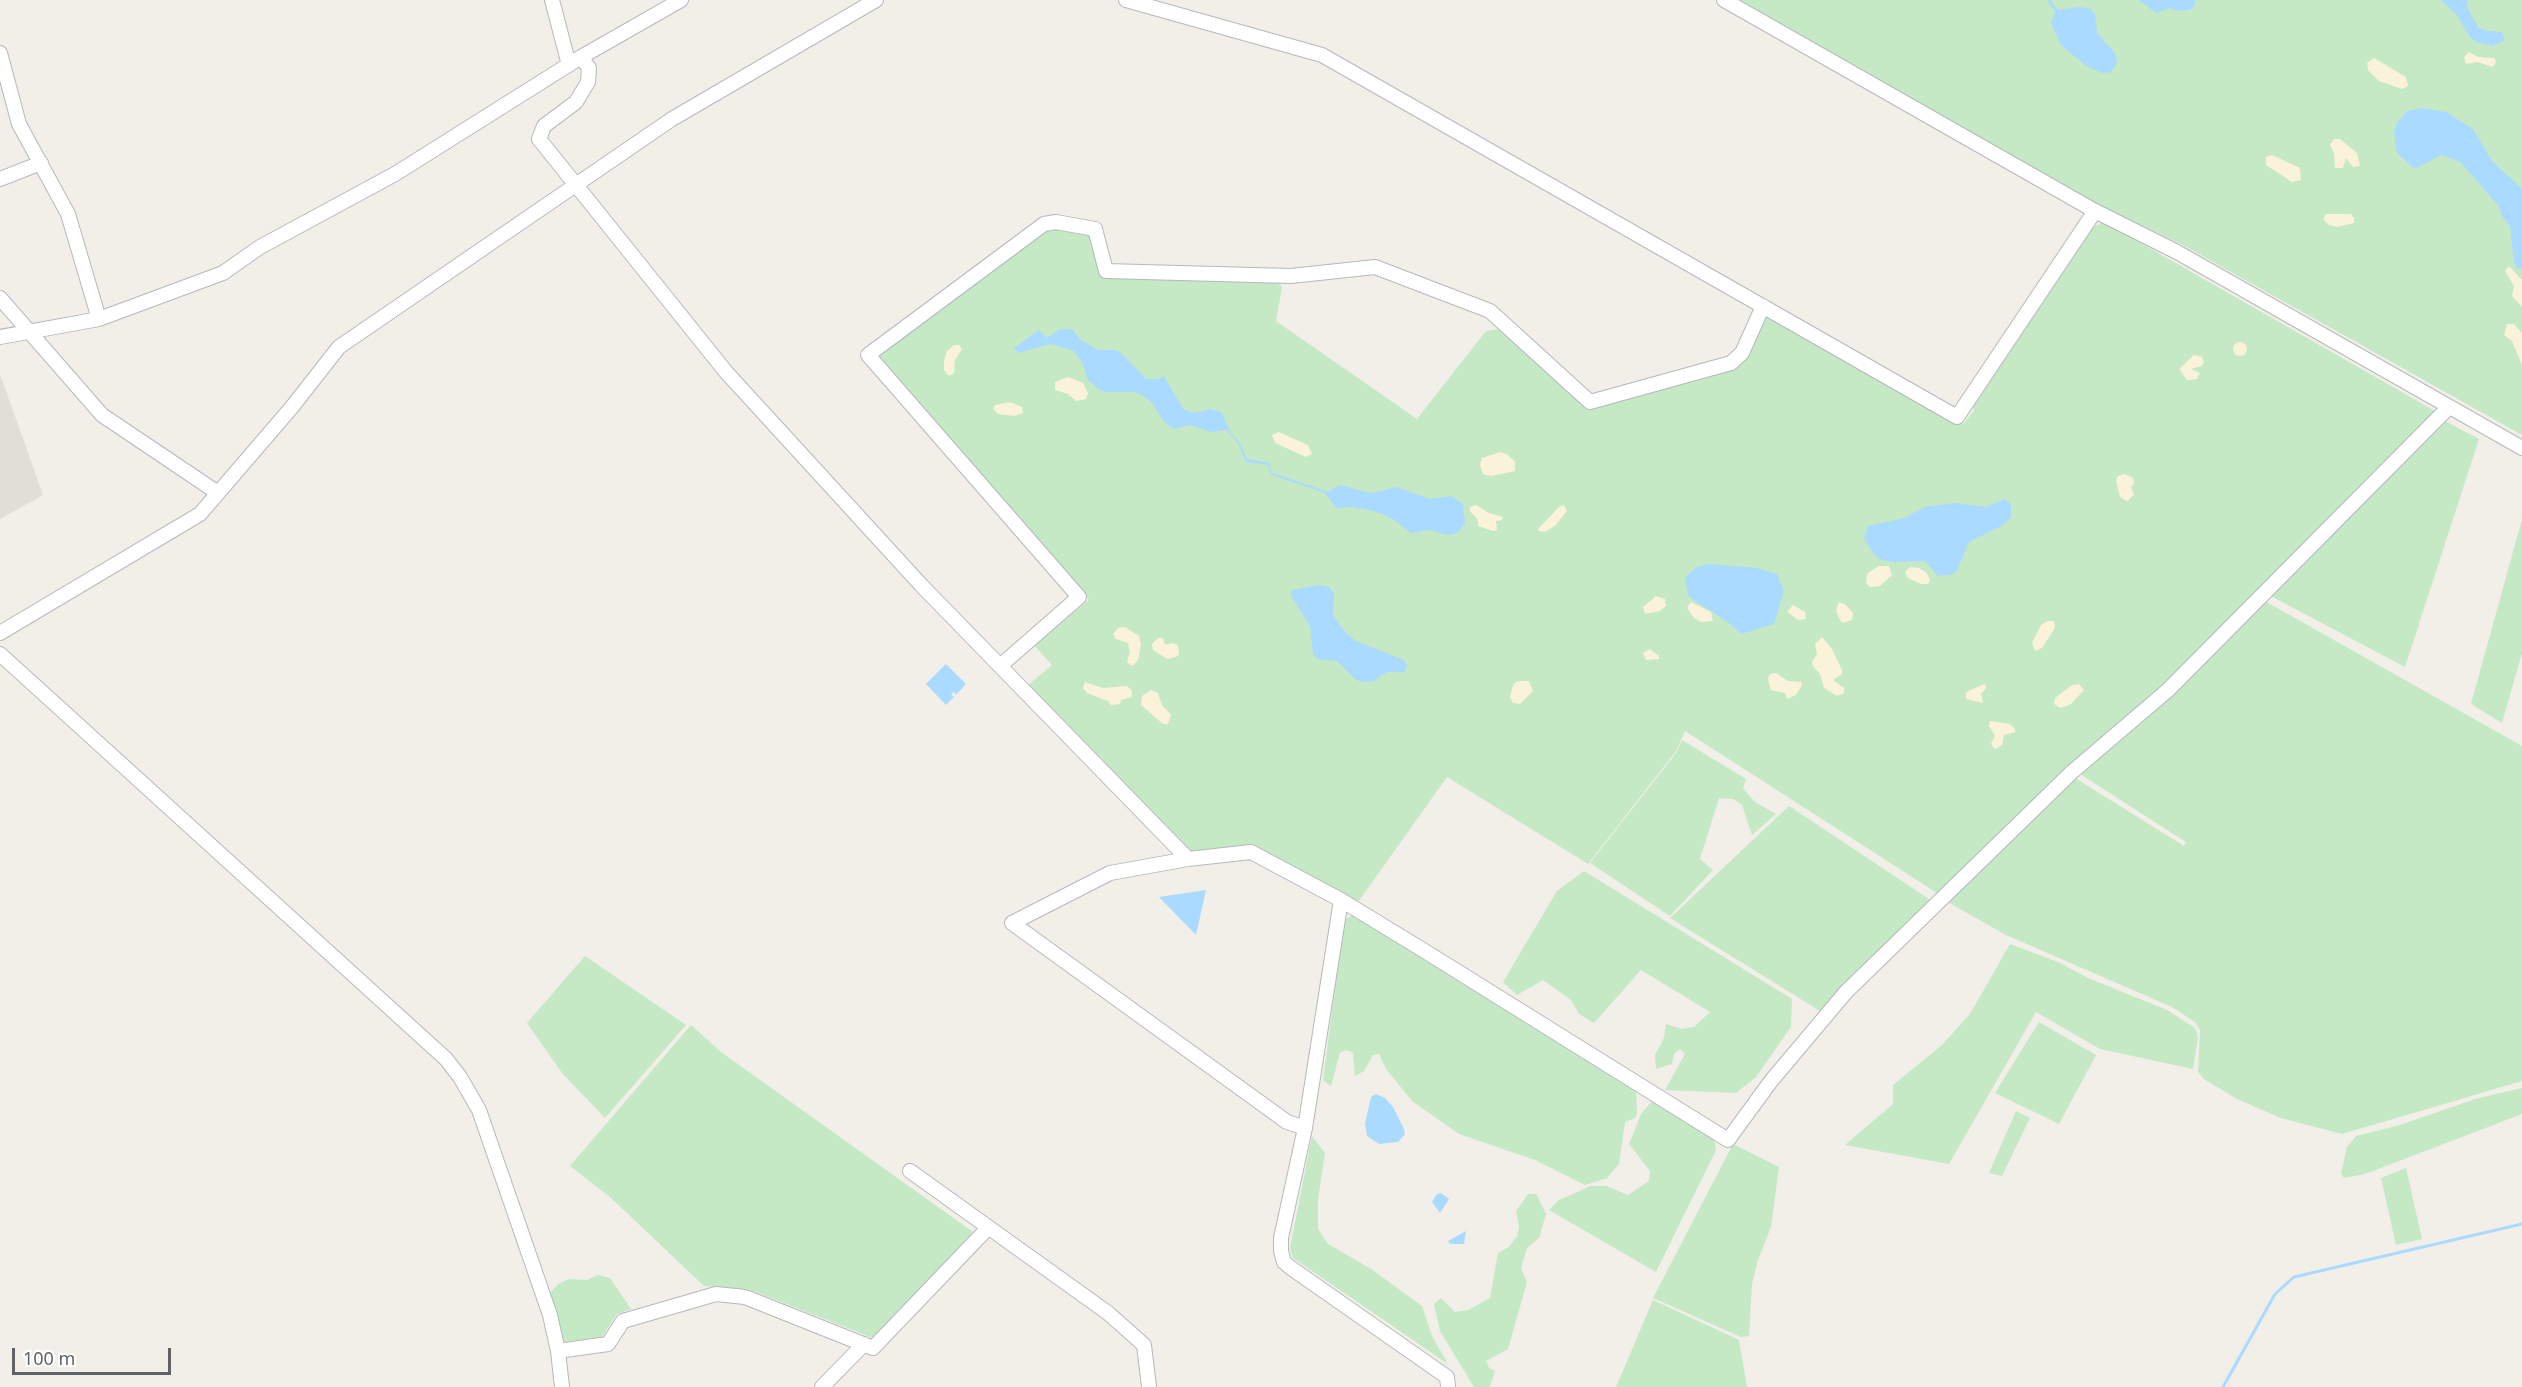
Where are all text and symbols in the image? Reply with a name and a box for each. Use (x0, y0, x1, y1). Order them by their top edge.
scale bar (15, 1336, 174, 1374)
text: 100 m (23, 1346, 75, 1370)

